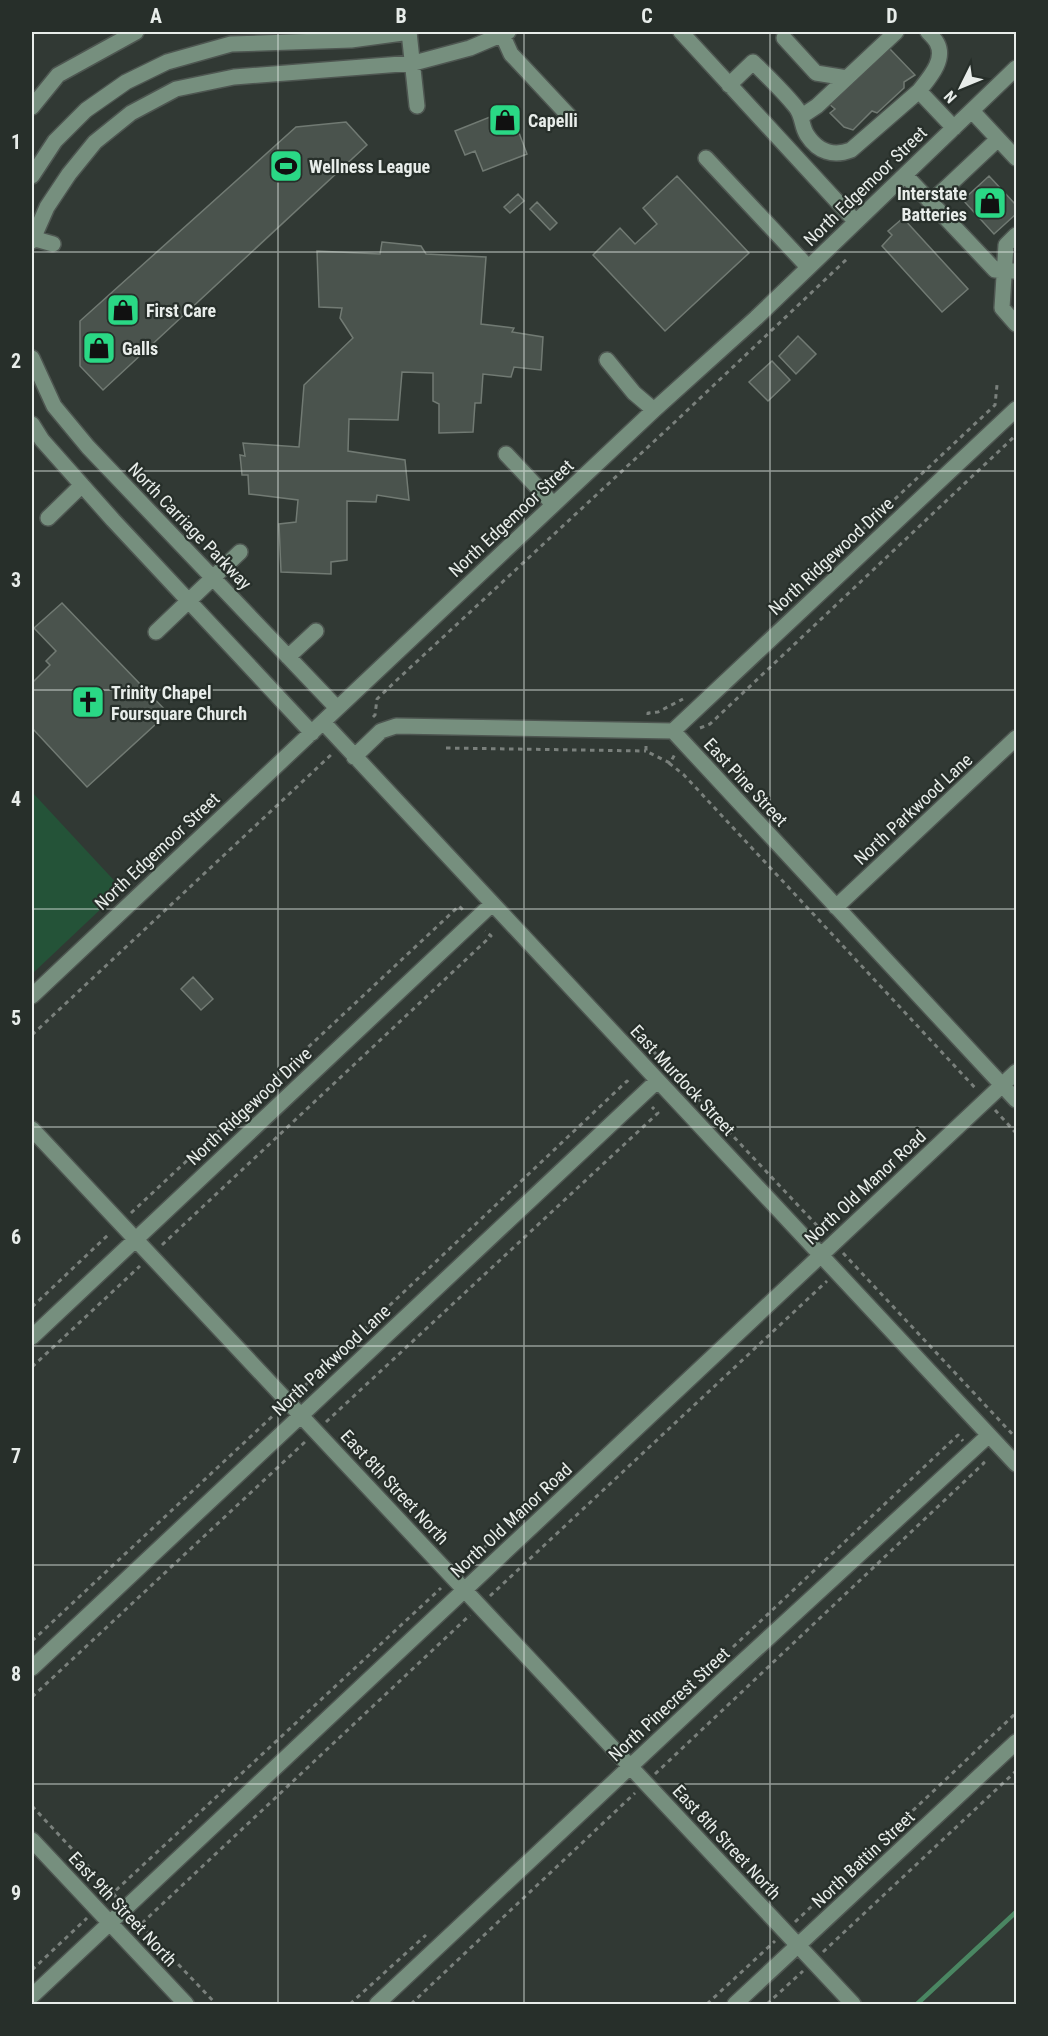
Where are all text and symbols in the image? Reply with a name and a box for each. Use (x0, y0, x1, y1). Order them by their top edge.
text: A (150, 4, 162, 28)
text: B (395, 4, 407, 28)
text: C (641, 4, 653, 28)
text: D (886, 4, 898, 28)
north arrow (931, 57, 991, 117)
text: N (940, 87, 961, 107)
shop icon: Capelli (487, 102, 523, 138)
place label: Capelli (528, 110, 578, 131)
street label: North Edgemoor Street (799, 122, 931, 250)
text: 1 (11, 130, 21, 154)
sports icon: Wellness League (268, 148, 304, 184)
place label: Wellness League (309, 156, 430, 177)
place label: Interstate Batteries (897, 183, 967, 225)
shop icon: Interstate Batteries (972, 185, 1008, 221)
shop icon: First Care (105, 292, 141, 328)
place label: First Care (146, 300, 216, 321)
shop icon: Galls (81, 330, 117, 366)
place label: Galls (122, 338, 158, 359)
text: 2 (11, 349, 21, 373)
street label: North Edgemoor Street (444, 455, 578, 581)
street label: North Carriage Parkway (124, 458, 256, 594)
street label: North Ridgewood Drive (764, 493, 898, 619)
text: 3 (11, 568, 21, 592)
place label: Trinity Chapel Foursquare Church (111, 682, 247, 724)
church icon: Trinity Chapel Foursquare Church (70, 684, 106, 720)
street label: East Pine Street (700, 734, 792, 830)
street label: North Parkwood Lane (850, 749, 976, 869)
text: 4 (11, 787, 21, 811)
street label: North Edgemoor Street (90, 788, 224, 914)
text: 5 (11, 1006, 21, 1030)
street label: East Murdock Street (626, 1020, 740, 1140)
street label: North Ridgewood Drive (182, 1043, 316, 1169)
street label: North Old Manor Road (800, 1125, 930, 1249)
text: 6 (11, 1225, 21, 1249)
street label: North Parkwood Lane (268, 1300, 394, 1420)
street label: East 8th Street North (337, 1425, 453, 1549)
text: 7 (11, 1444, 21, 1468)
street label: North Old Manor Road (446, 1458, 576, 1582)
street label: North Pinecrest Street (604, 1643, 734, 1765)
text: 8 (11, 1662, 21, 1686)
street label: East 8th Street North (669, 1780, 785, 1904)
street label: North Battin Street (807, 1806, 919, 1912)
street label: East 9th Street North (65, 1847, 181, 1971)
text: 9 (11, 1881, 21, 1905)

